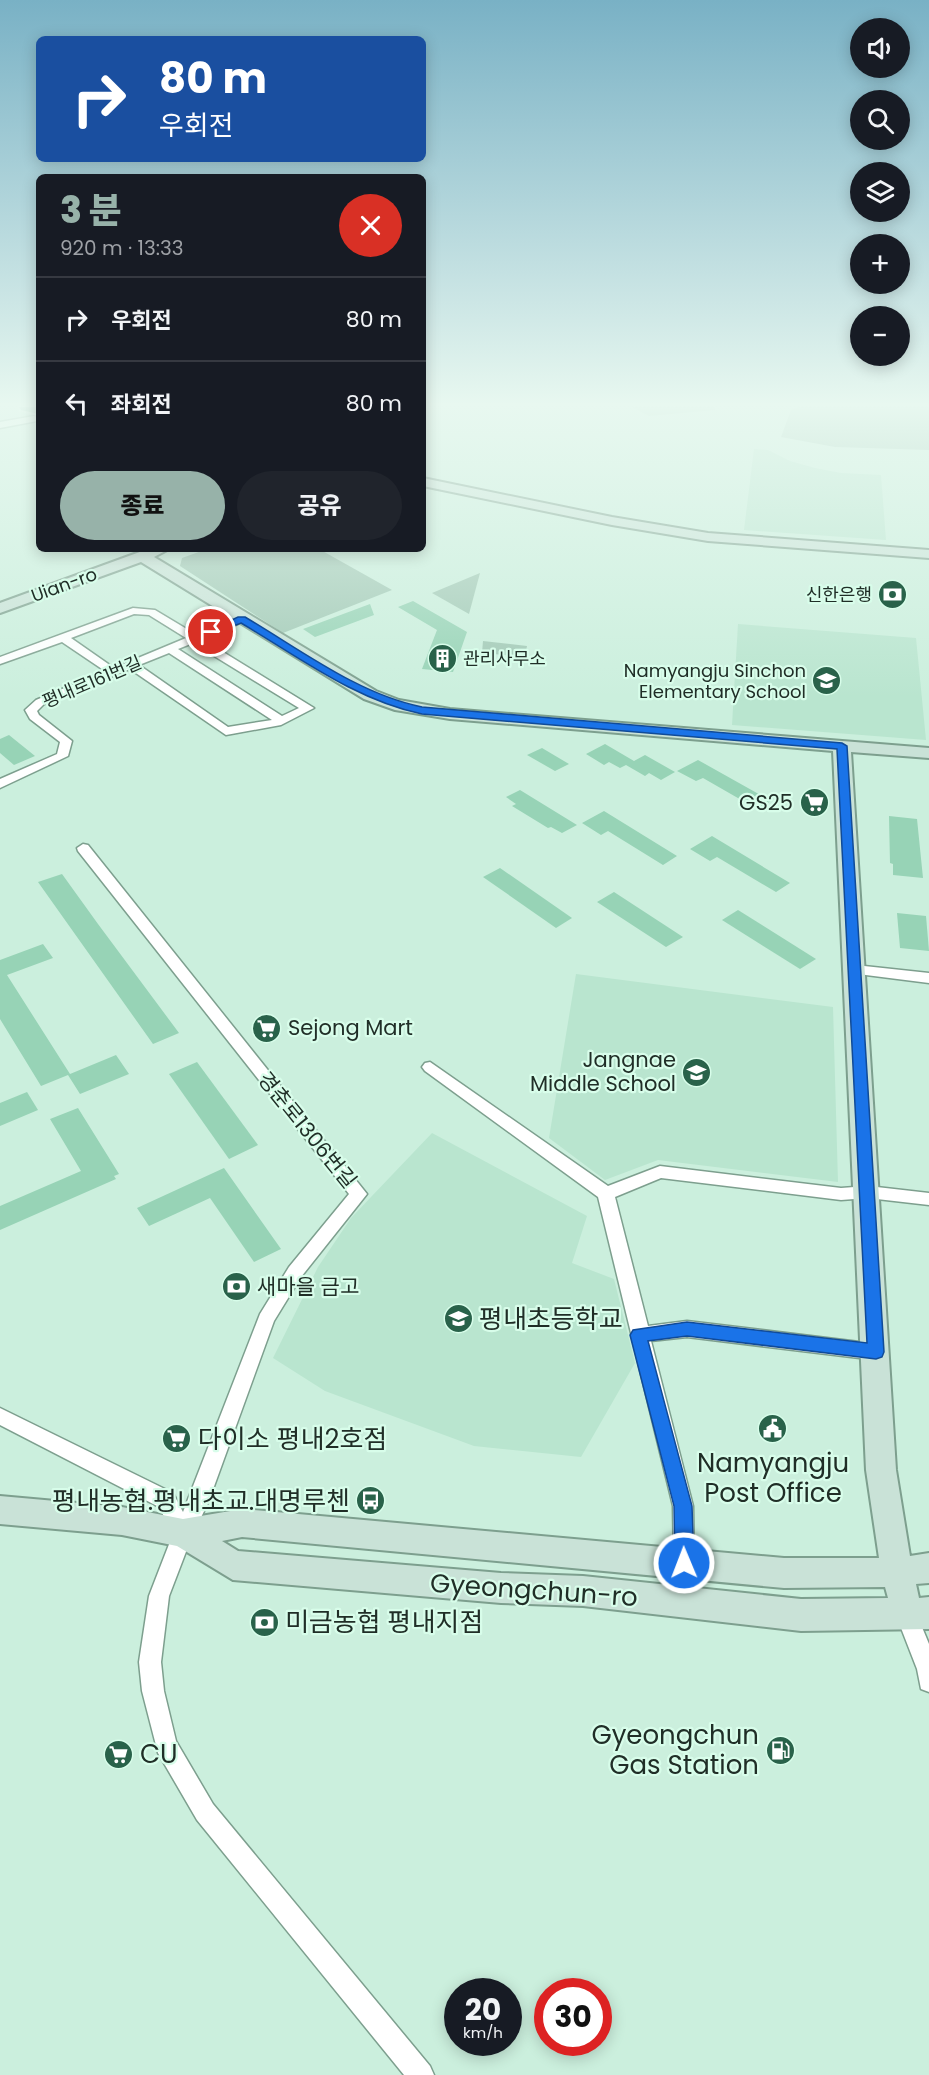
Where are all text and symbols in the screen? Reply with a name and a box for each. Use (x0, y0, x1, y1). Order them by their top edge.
map controls (850, 18, 910, 366)
button: sound (850, 18, 910, 78)
text: 80 m (159, 49, 267, 108)
icon: right (60, 60, 138, 138)
button: search (850, 90, 910, 150)
text: 우회전 (159, 107, 234, 144)
button: layers (850, 162, 910, 222)
text: 3 분 (60, 185, 122, 236)
button: close (339, 194, 402, 257)
text: 920 m · 13:33 (60, 234, 184, 262)
button: + (850, 234, 910, 294)
icon: right (60, 303, 93, 336)
text: 80 m (346, 304, 402, 335)
text: 우회전 (111, 305, 172, 336)
button: − (850, 306, 910, 366)
icon: left (60, 387, 93, 420)
text: 80 m (346, 388, 402, 419)
text: 좌회전 (111, 389, 172, 420)
button: 종료 (60, 471, 225, 540)
button: 공유 (237, 471, 402, 540)
street label: Uian-ro (27, 561, 100, 608)
bank icon: 신한은행 (877, 579, 909, 611)
place label: 신한은행 (806, 582, 872, 607)
pin (185, 606, 236, 657)
icon: arrive (194, 615, 227, 648)
building icon: 관리사무소 (426, 643, 458, 675)
place label: 관리사무소 (463, 646, 546, 671)
street label: 평내로161번길 (38, 649, 145, 714)
place label: Namyangju Sinchon Elementary School (624, 658, 806, 704)
school or university icon: Namyangju Sinchon Elementary School (811, 665, 843, 697)
supermarket icon: GS25 (798, 787, 830, 819)
place label: GS25 (739, 788, 793, 817)
supermarket icon: Sejong Mart (251, 1012, 283, 1044)
place label: Sejong Mart (288, 1013, 413, 1042)
place label: Jangnae Middle School (530, 1045, 676, 1098)
school or university icon: Jangnae Middle School (681, 1056, 713, 1088)
street label: 경춘로1306번길 (251, 1065, 363, 1194)
bank icon: 새마을 금고 (220, 1271, 252, 1303)
place label: 새마을 금고 (257, 1272, 359, 1301)
place label: 평내초등학교 (479, 1301, 623, 1337)
school or university icon: 평내초등학교 (442, 1303, 474, 1335)
public building icon: Namyangju Post Office (757, 1413, 789, 1445)
place label: 다이소 평내2호점 (198, 1421, 387, 1457)
supermarket icon: 다이소 평내2호점 (161, 1423, 193, 1455)
place label: Namyangju Post Office (697, 1445, 849, 1511)
place label: 평내농협.평내초교.대명루첸 (52, 1483, 350, 1519)
bus stop icon: 평내농협.평내초교.대명루첸 (355, 1485, 387, 1517)
position arrow (652, 1531, 716, 1595)
street label: Gyeongchun-ro (429, 1565, 639, 1615)
place label: 미금농협 평내지점 (285, 1604, 483, 1640)
bank icon: 미금농협 평내지점 (248, 1606, 280, 1638)
place label: Gyeongchun Gas Station (591, 1717, 759, 1783)
fuel station icon: Gyeongchun Gas Station (764, 1734, 796, 1766)
place label: CU (140, 1736, 178, 1772)
supermarket icon: CU (103, 1738, 135, 1770)
speed limit sign: 30 (534, 1978, 612, 2056)
text: 20 (465, 1988, 501, 2031)
text: km/h (463, 2022, 503, 2043)

